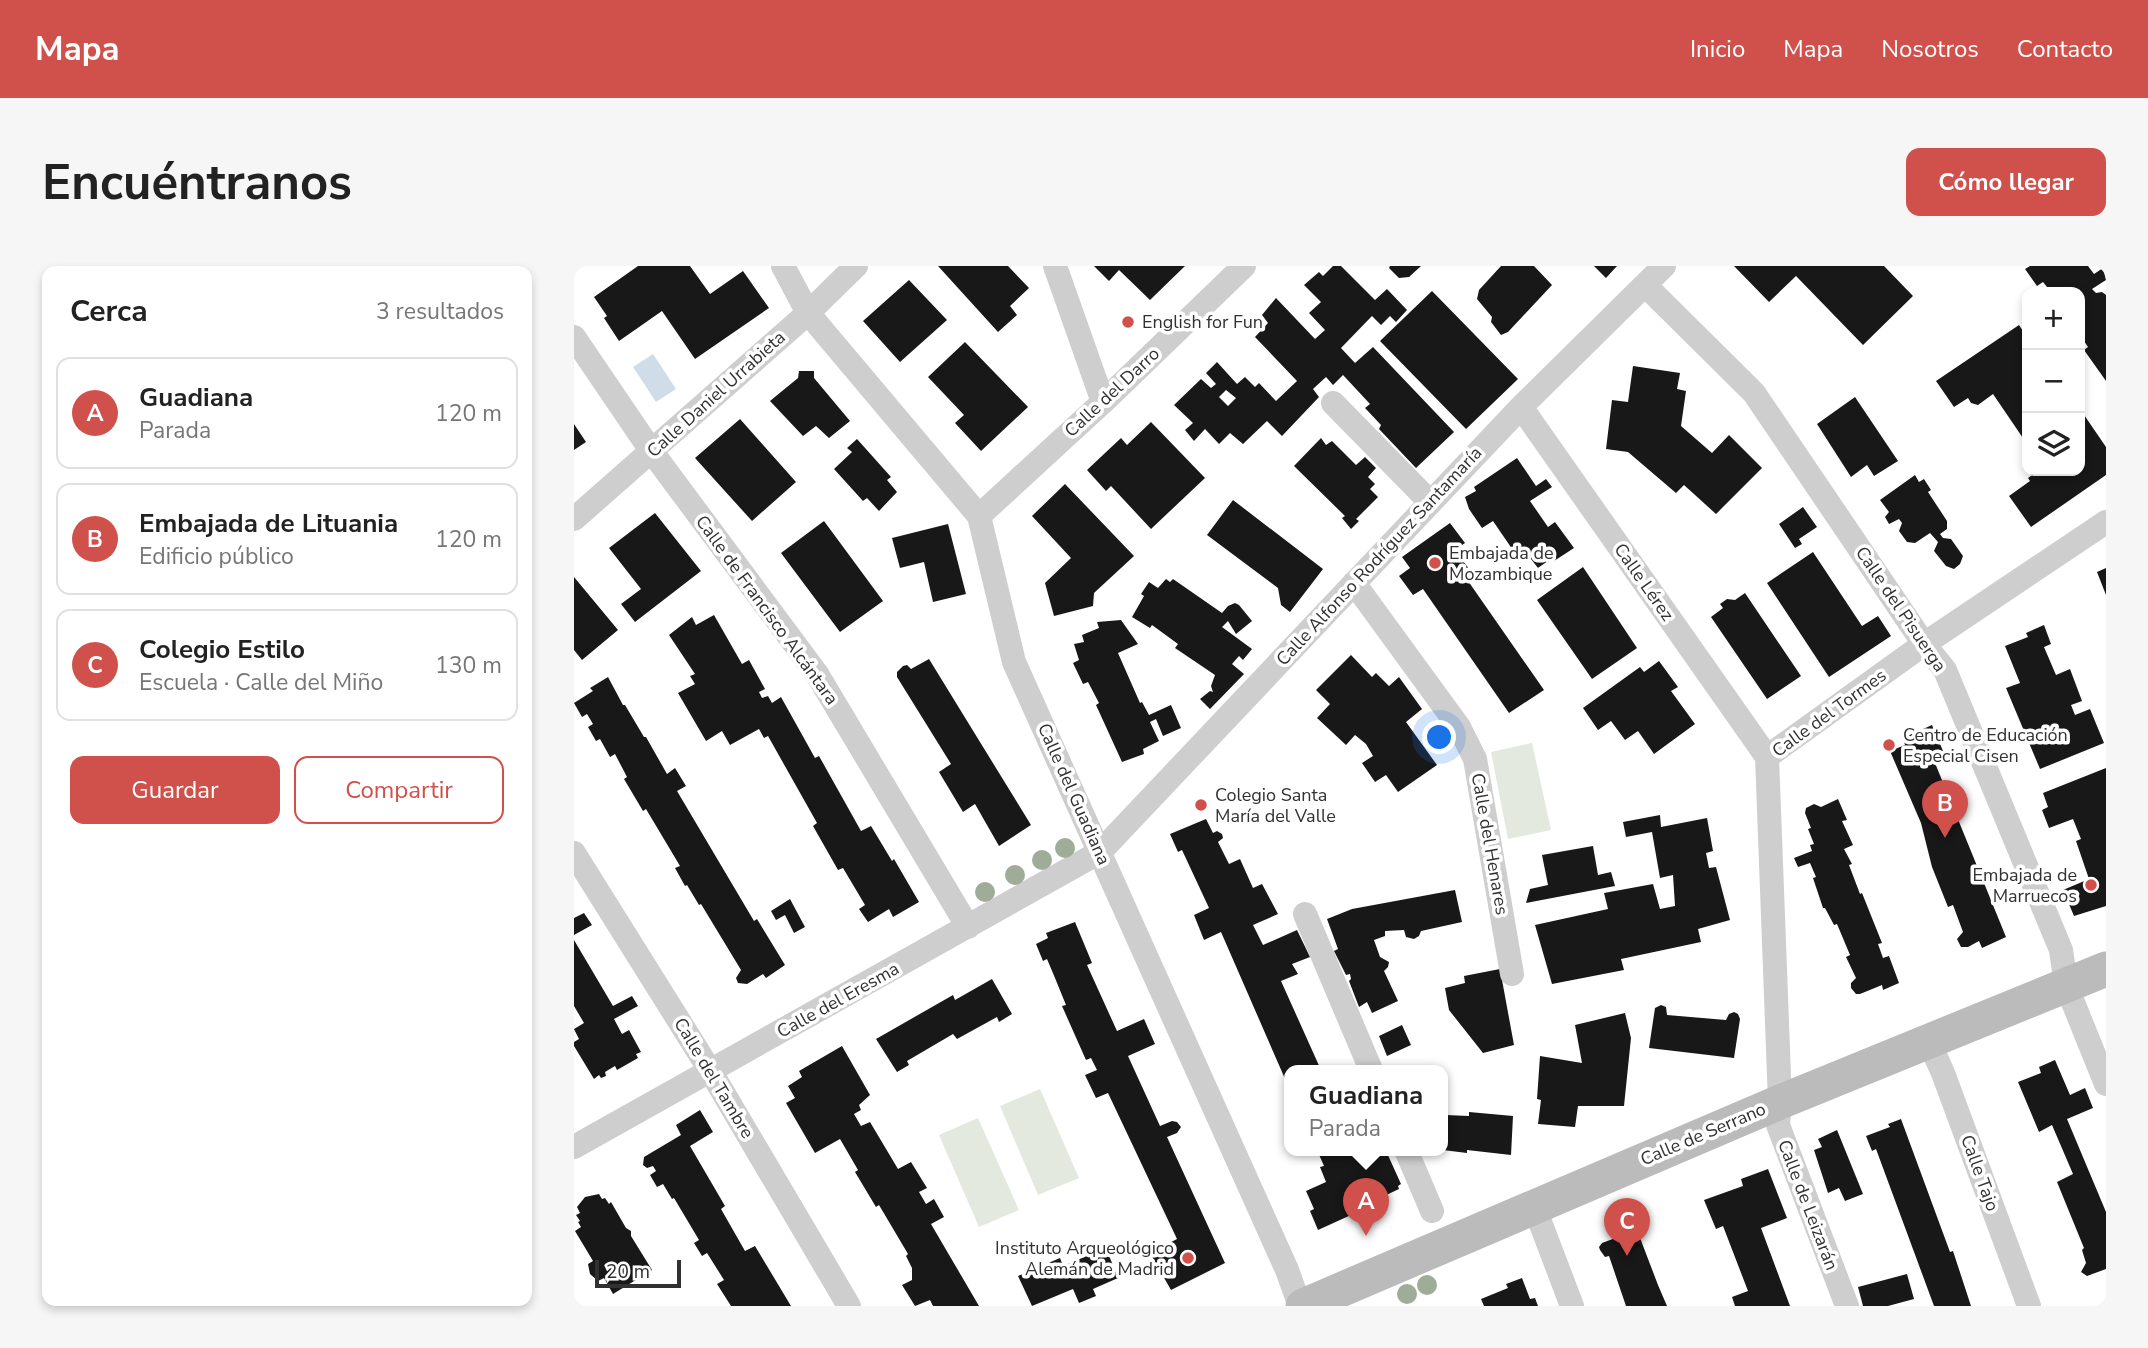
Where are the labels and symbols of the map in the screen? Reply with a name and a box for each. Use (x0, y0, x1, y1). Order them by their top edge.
place label: English for Fun (1142, 310, 1263, 334)
marker: English for Fun (1120, 314, 1136, 330)
street label: Calle Daniel Urrabieta (642, 325, 790, 463)
street label: Calle del Darro (1059, 342, 1165, 442)
street label: Calle Alfonso Rodríguez Santamaría (1271, 441, 1487, 671)
street label: Calle de Francisco Alcántara (690, 510, 844, 710)
street label: Calle Lérez (1608, 538, 1680, 626)
place label: Embajada de Mozambique (1449, 541, 1553, 586)
street label: Calle del Pisuerga (1850, 542, 1952, 676)
marker: Embajada de Mozambique (1427, 555, 1443, 571)
street label: Calle del Tormes (1767, 663, 1891, 763)
street label: Calle del Guadiana (1032, 719, 1116, 869)
your location (1422, 720, 1456, 754)
place label: Centro de Educación Especial Cisen (1903, 723, 2068, 768)
marker: Centro de Educación Especial Cisen (1881, 737, 1897, 753)
street label: Calle del Henares (1466, 771, 1514, 917)
pin: B (1922, 780, 1968, 838)
place label: Colegio Santa María del Valle (1215, 783, 1336, 828)
marker: Colegio Santa María del Valle (1193, 797, 1209, 813)
place label: Embajada de Marruecos (1973, 863, 2077, 908)
marker: Embajada de Marruecos (2083, 877, 2099, 893)
street label: Calle del Eresma (773, 956, 903, 1044)
street label: Calle del Tambre (668, 1013, 760, 1143)
street label: Calle de Serrano (1637, 1097, 1769, 1171)
street label: Calle Tajo (1955, 1132, 2005, 1214)
street label: Calle de Leizarán (1772, 1136, 1844, 1274)
pin: A (1343, 1178, 1389, 1236)
pin: C (1604, 1198, 1650, 1256)
place label: Instituto Arqueológico Alemán de Madrid (995, 1236, 1174, 1281)
marker: Instituto Arqueológico Alemán de Madrid (1180, 1250, 1196, 1266)
scale bar (595, 1257, 681, 1289)

